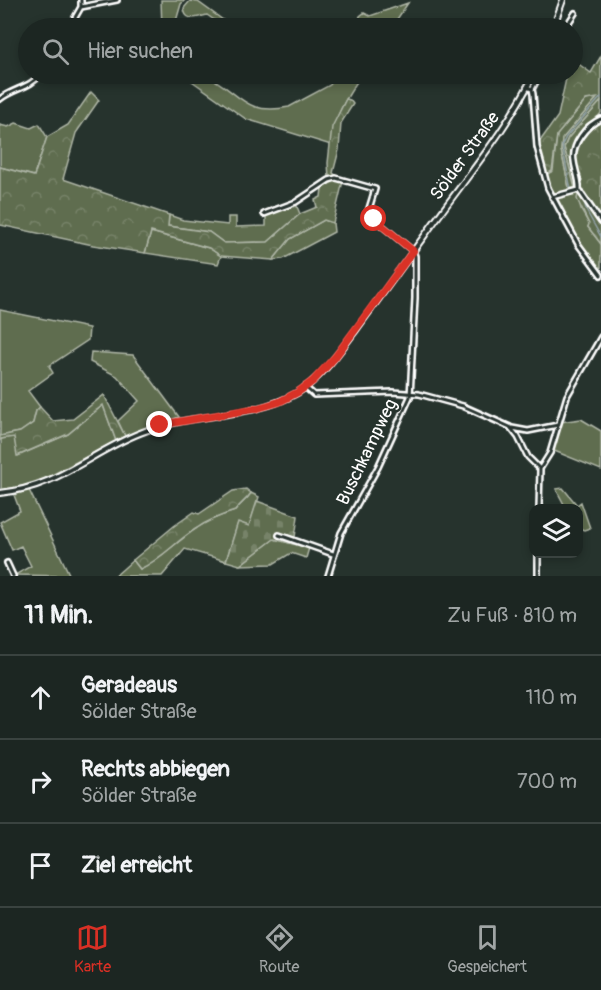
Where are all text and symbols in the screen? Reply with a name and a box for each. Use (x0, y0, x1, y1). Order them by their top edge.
search box (18, 18, 583, 84)
icon: search (39, 35, 72, 68)
text: Hier suchen (87, 37, 193, 65)
street label: Sölder Straße (425, 107, 505, 205)
route start (360, 205, 386, 231)
street label: Buschkampweg (331, 395, 403, 509)
route end (146, 411, 172, 437)
map controls (529, 504, 583, 558)
button: layers (529, 504, 583, 558)
text: 11 Min. (24, 599, 93, 631)
text: Zu Fuß · 810 m (447, 603, 577, 628)
text: Geradeaus (81, 671, 177, 699)
icon: ahead (24, 681, 57, 714)
text: 110 m (526, 685, 577, 710)
text: Sölder Straße (81, 699, 197, 724)
text: Rechts abbiegen (81, 755, 230, 783)
icon: right (24, 765, 57, 798)
text: 700 m (517, 769, 577, 794)
text: Sölder Straße (81, 783, 197, 808)
icon: arrive (24, 849, 57, 882)
text: Ziel erreicht (81, 851, 192, 879)
tab: Karte (74, 921, 111, 977)
tab: Route (259, 921, 299, 977)
tab: Gespeichert (447, 921, 527, 977)

